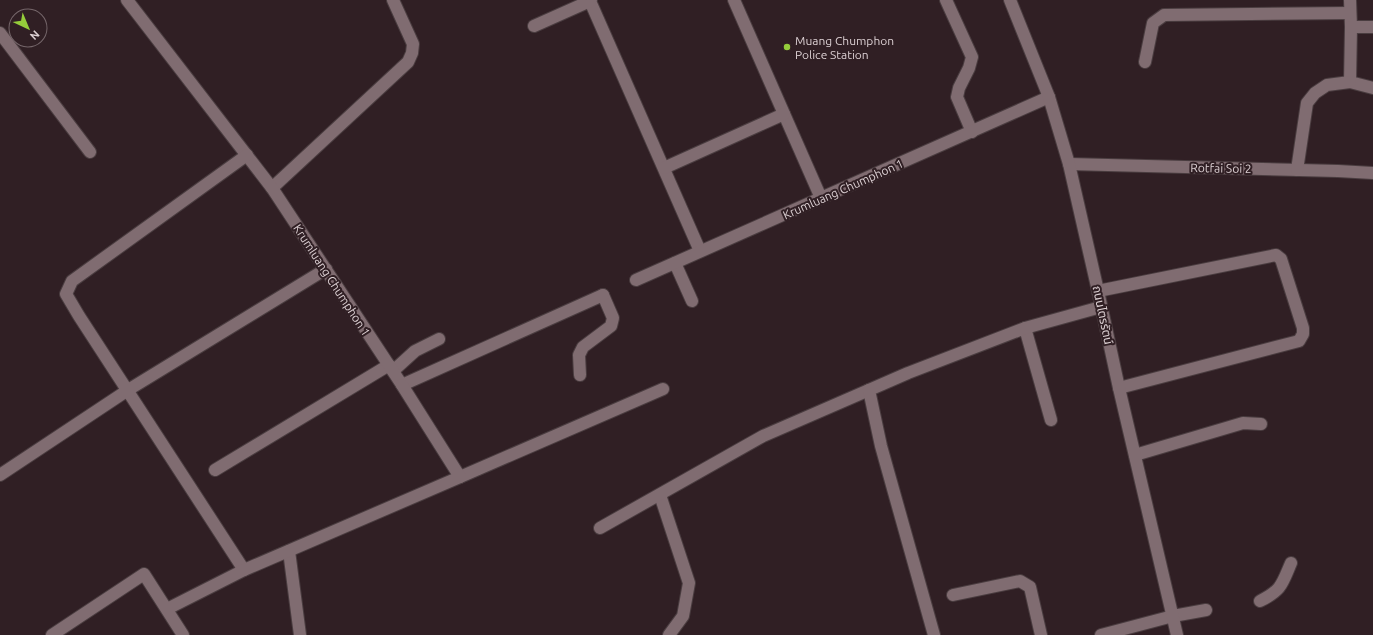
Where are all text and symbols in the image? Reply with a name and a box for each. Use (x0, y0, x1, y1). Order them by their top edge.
north arrow (8, 8, 48, 48)
text: N (28, 28, 42, 42)
place label: Muang Chumphon Police Station (795, 34, 894, 61)
marker: Muang Chumphon Police Station (782, 42, 792, 52)
street label: Krumluang Chumphon 1 (781, 157, 905, 221)
street label: Rotfai Soi 2 (1190, 161, 1252, 175)
street label: Krumluang Chumphon 1 (291, 222, 373, 338)
street label: ถนนไตรรัตน์ (1090, 284, 1116, 346)

